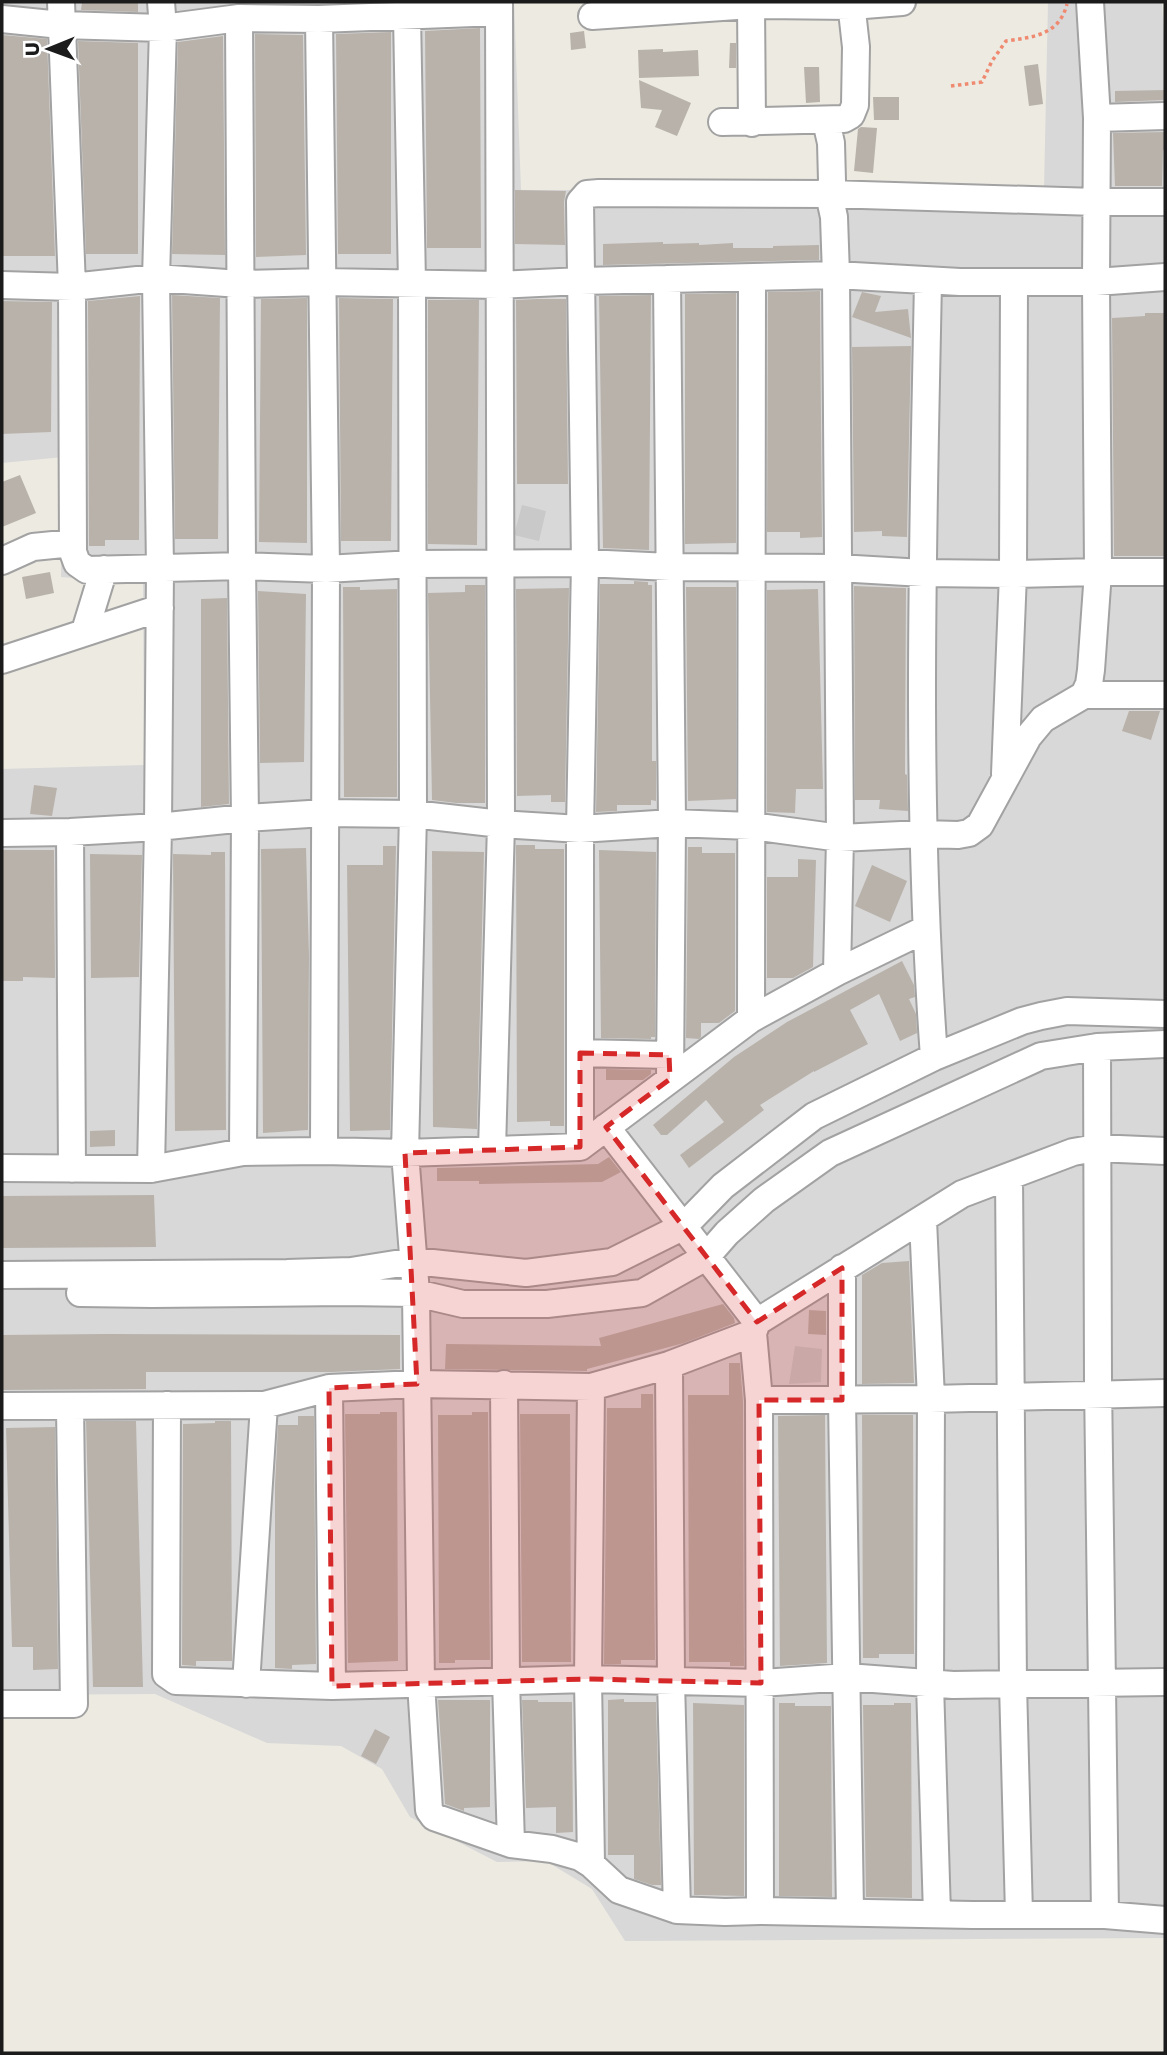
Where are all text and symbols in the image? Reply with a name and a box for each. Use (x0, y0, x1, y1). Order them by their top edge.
north arrow (14, 14, 84, 84)
text: U (20, 42, 43, 56)

